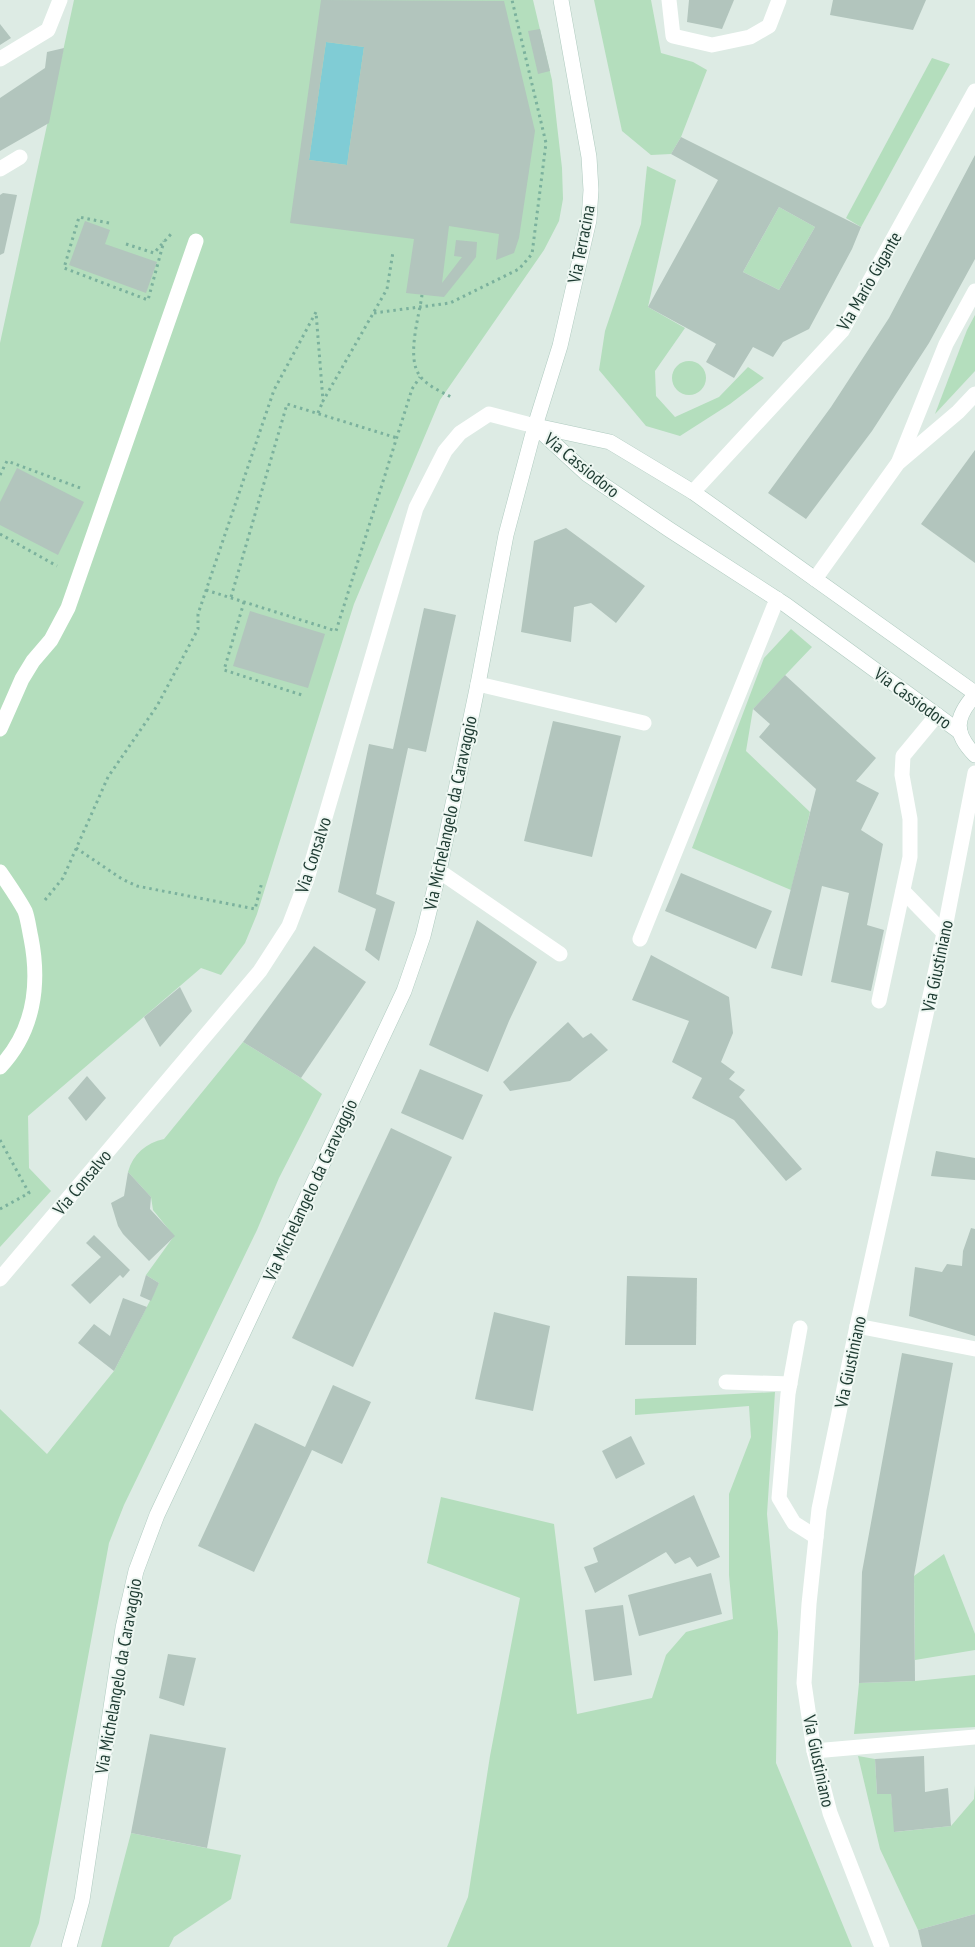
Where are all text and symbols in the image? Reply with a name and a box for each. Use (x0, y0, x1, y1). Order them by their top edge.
street label: Via Terracina (562, 203, 600, 286)
street label: Via Mario Gigante (831, 228, 907, 335)
street label: Via Cassiodoro (539, 427, 625, 503)
street label: Via Cassiodoro (869, 661, 957, 734)
street label: Via Michelangelo da Caravaggio (418, 713, 482, 913)
street label: Via Consalvo (290, 814, 336, 897)
street label: Via Giustiniano (916, 918, 958, 1015)
street label: Via Michelangelo da Caravaggio (257, 1095, 362, 1286)
street label: Via Consalvo (47, 1144, 116, 1220)
street label: Via Giustiniano (829, 1314, 871, 1411)
street label: Via Michelangelo da Caravaggio (89, 1576, 147, 1777)
street label: Via Giustiniano (798, 1712, 840, 1809)

